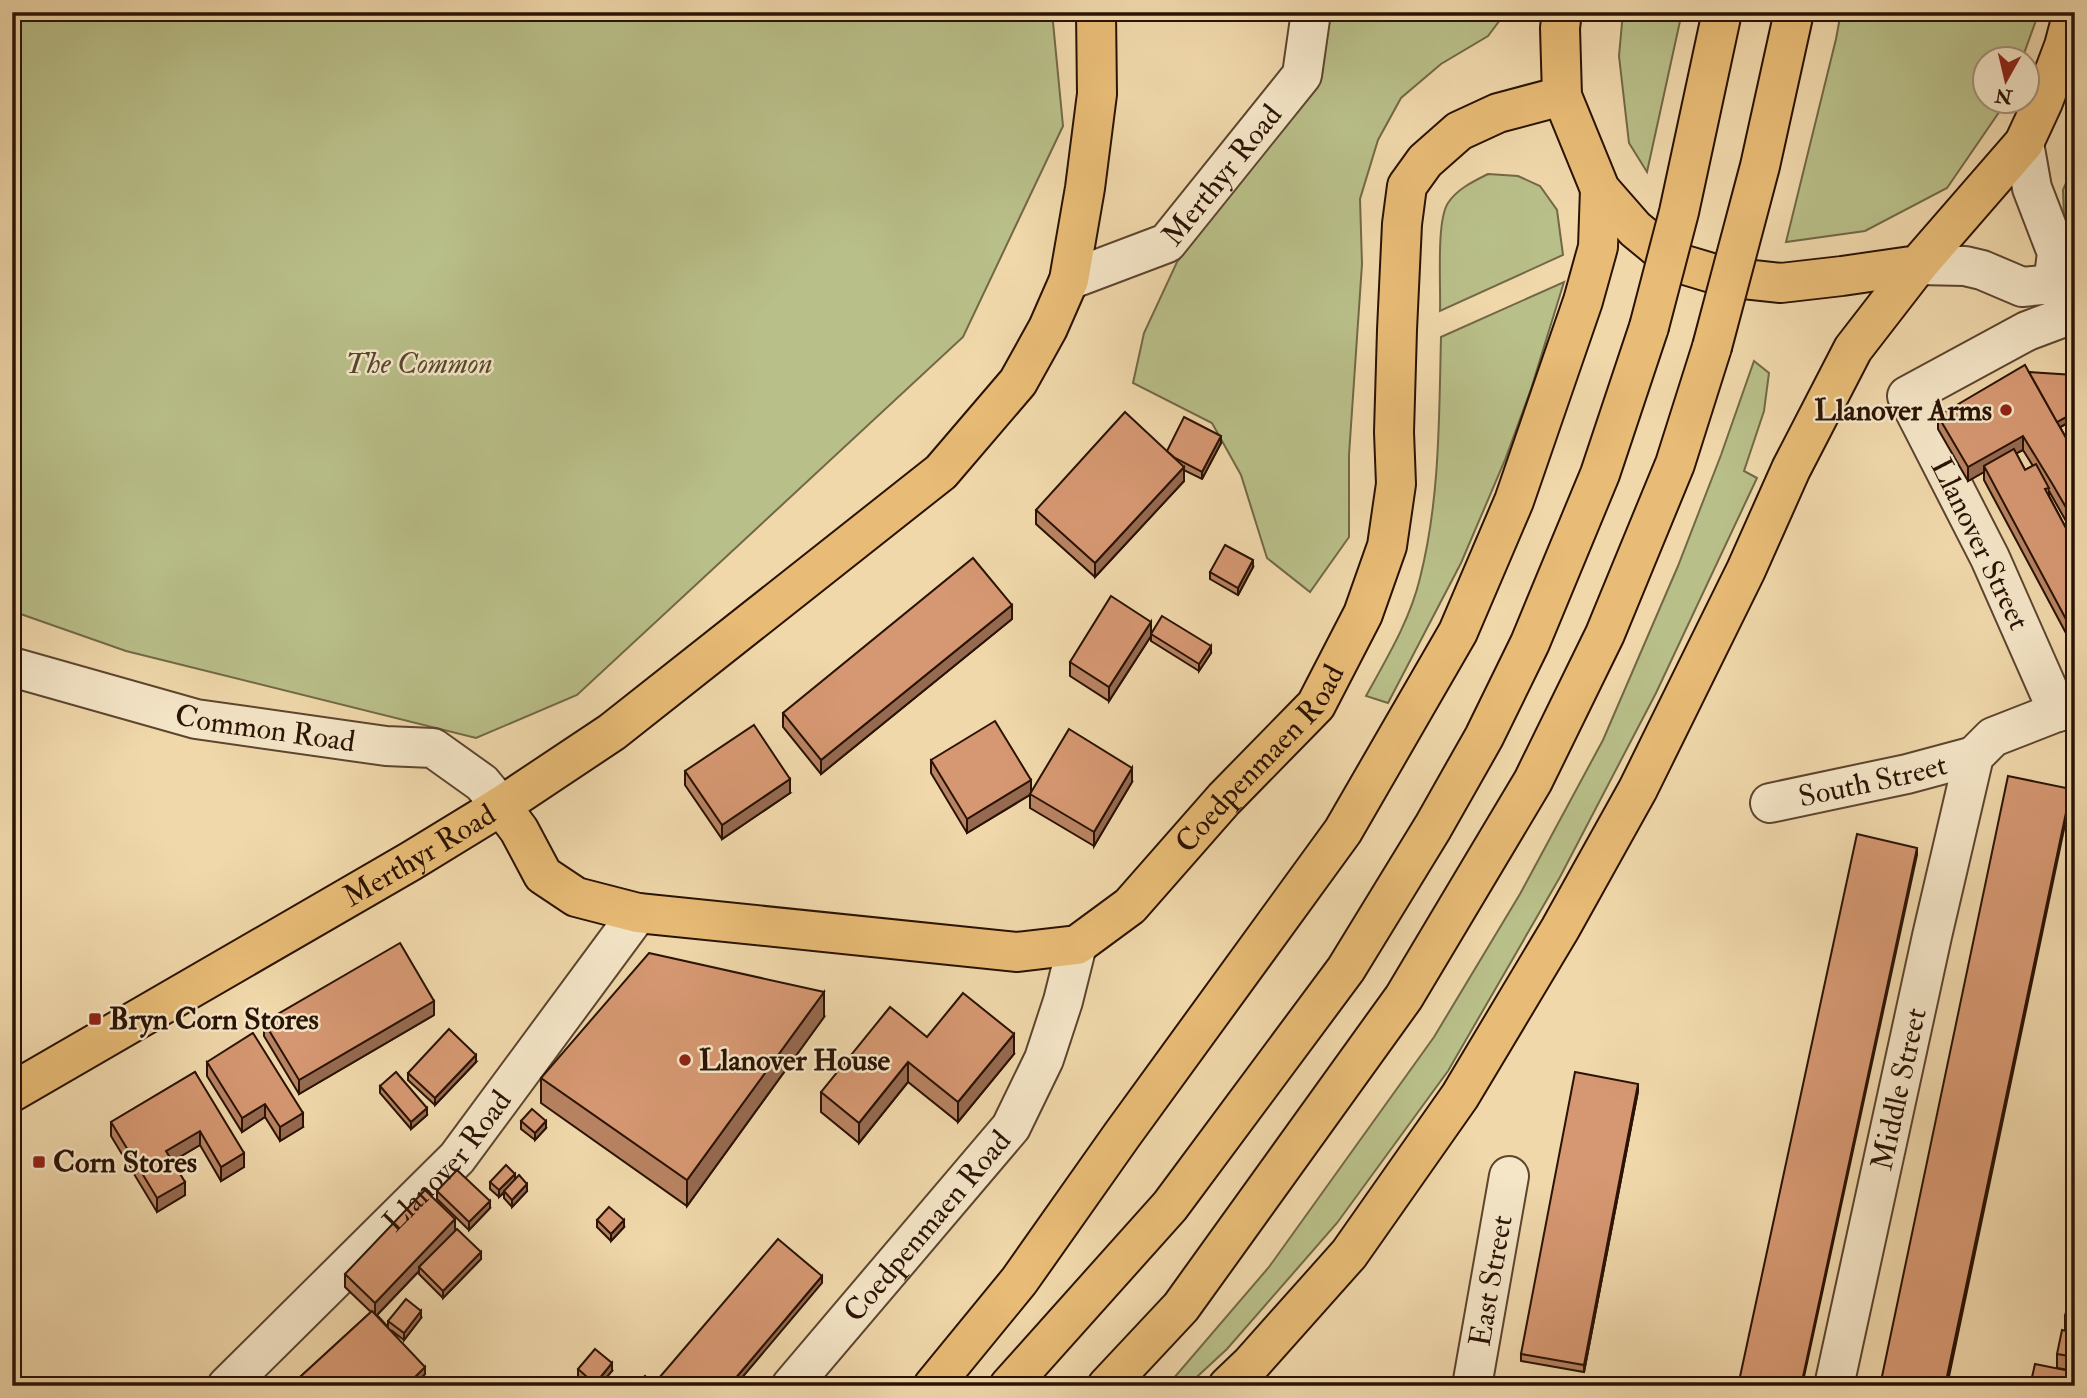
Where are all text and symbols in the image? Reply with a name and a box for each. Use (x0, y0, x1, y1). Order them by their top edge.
north arrow (1972, 46, 2042, 116)
text: N (1993, 83, 2015, 109)
street label: Merthyr Road (1154, 97, 1290, 253)
park label: The Common (345, 345, 493, 382)
place label: Llanover Arms (1814, 392, 1992, 429)
marker: Llanover Arms (1998, 402, 2014, 418)
street label: Llanover Street (1923, 452, 2038, 636)
street label: Coedpenmaen Road (1167, 658, 1352, 860)
street label: Common Road (171, 695, 358, 760)
street label: South Street (1795, 746, 1951, 815)
street label: Merthyr Road (336, 795, 502, 915)
place label: Bryn Corn Stores (109, 1001, 319, 1038)
street label: Middle Street (1863, 1004, 1934, 1174)
marker: Bryn Corn Stores (87, 1011, 103, 1027)
place label: Llanover House (699, 1042, 890, 1079)
marker: Llanover House (677, 1052, 693, 1068)
street label: Llanover Road (375, 1083, 519, 1240)
street label: Coedpenmaen Road (835, 1122, 1019, 1329)
place label: Corn Stores (53, 1144, 197, 1181)
marker: Corn Stores (31, 1154, 47, 1170)
street label: East Street (1461, 1212, 1520, 1349)

